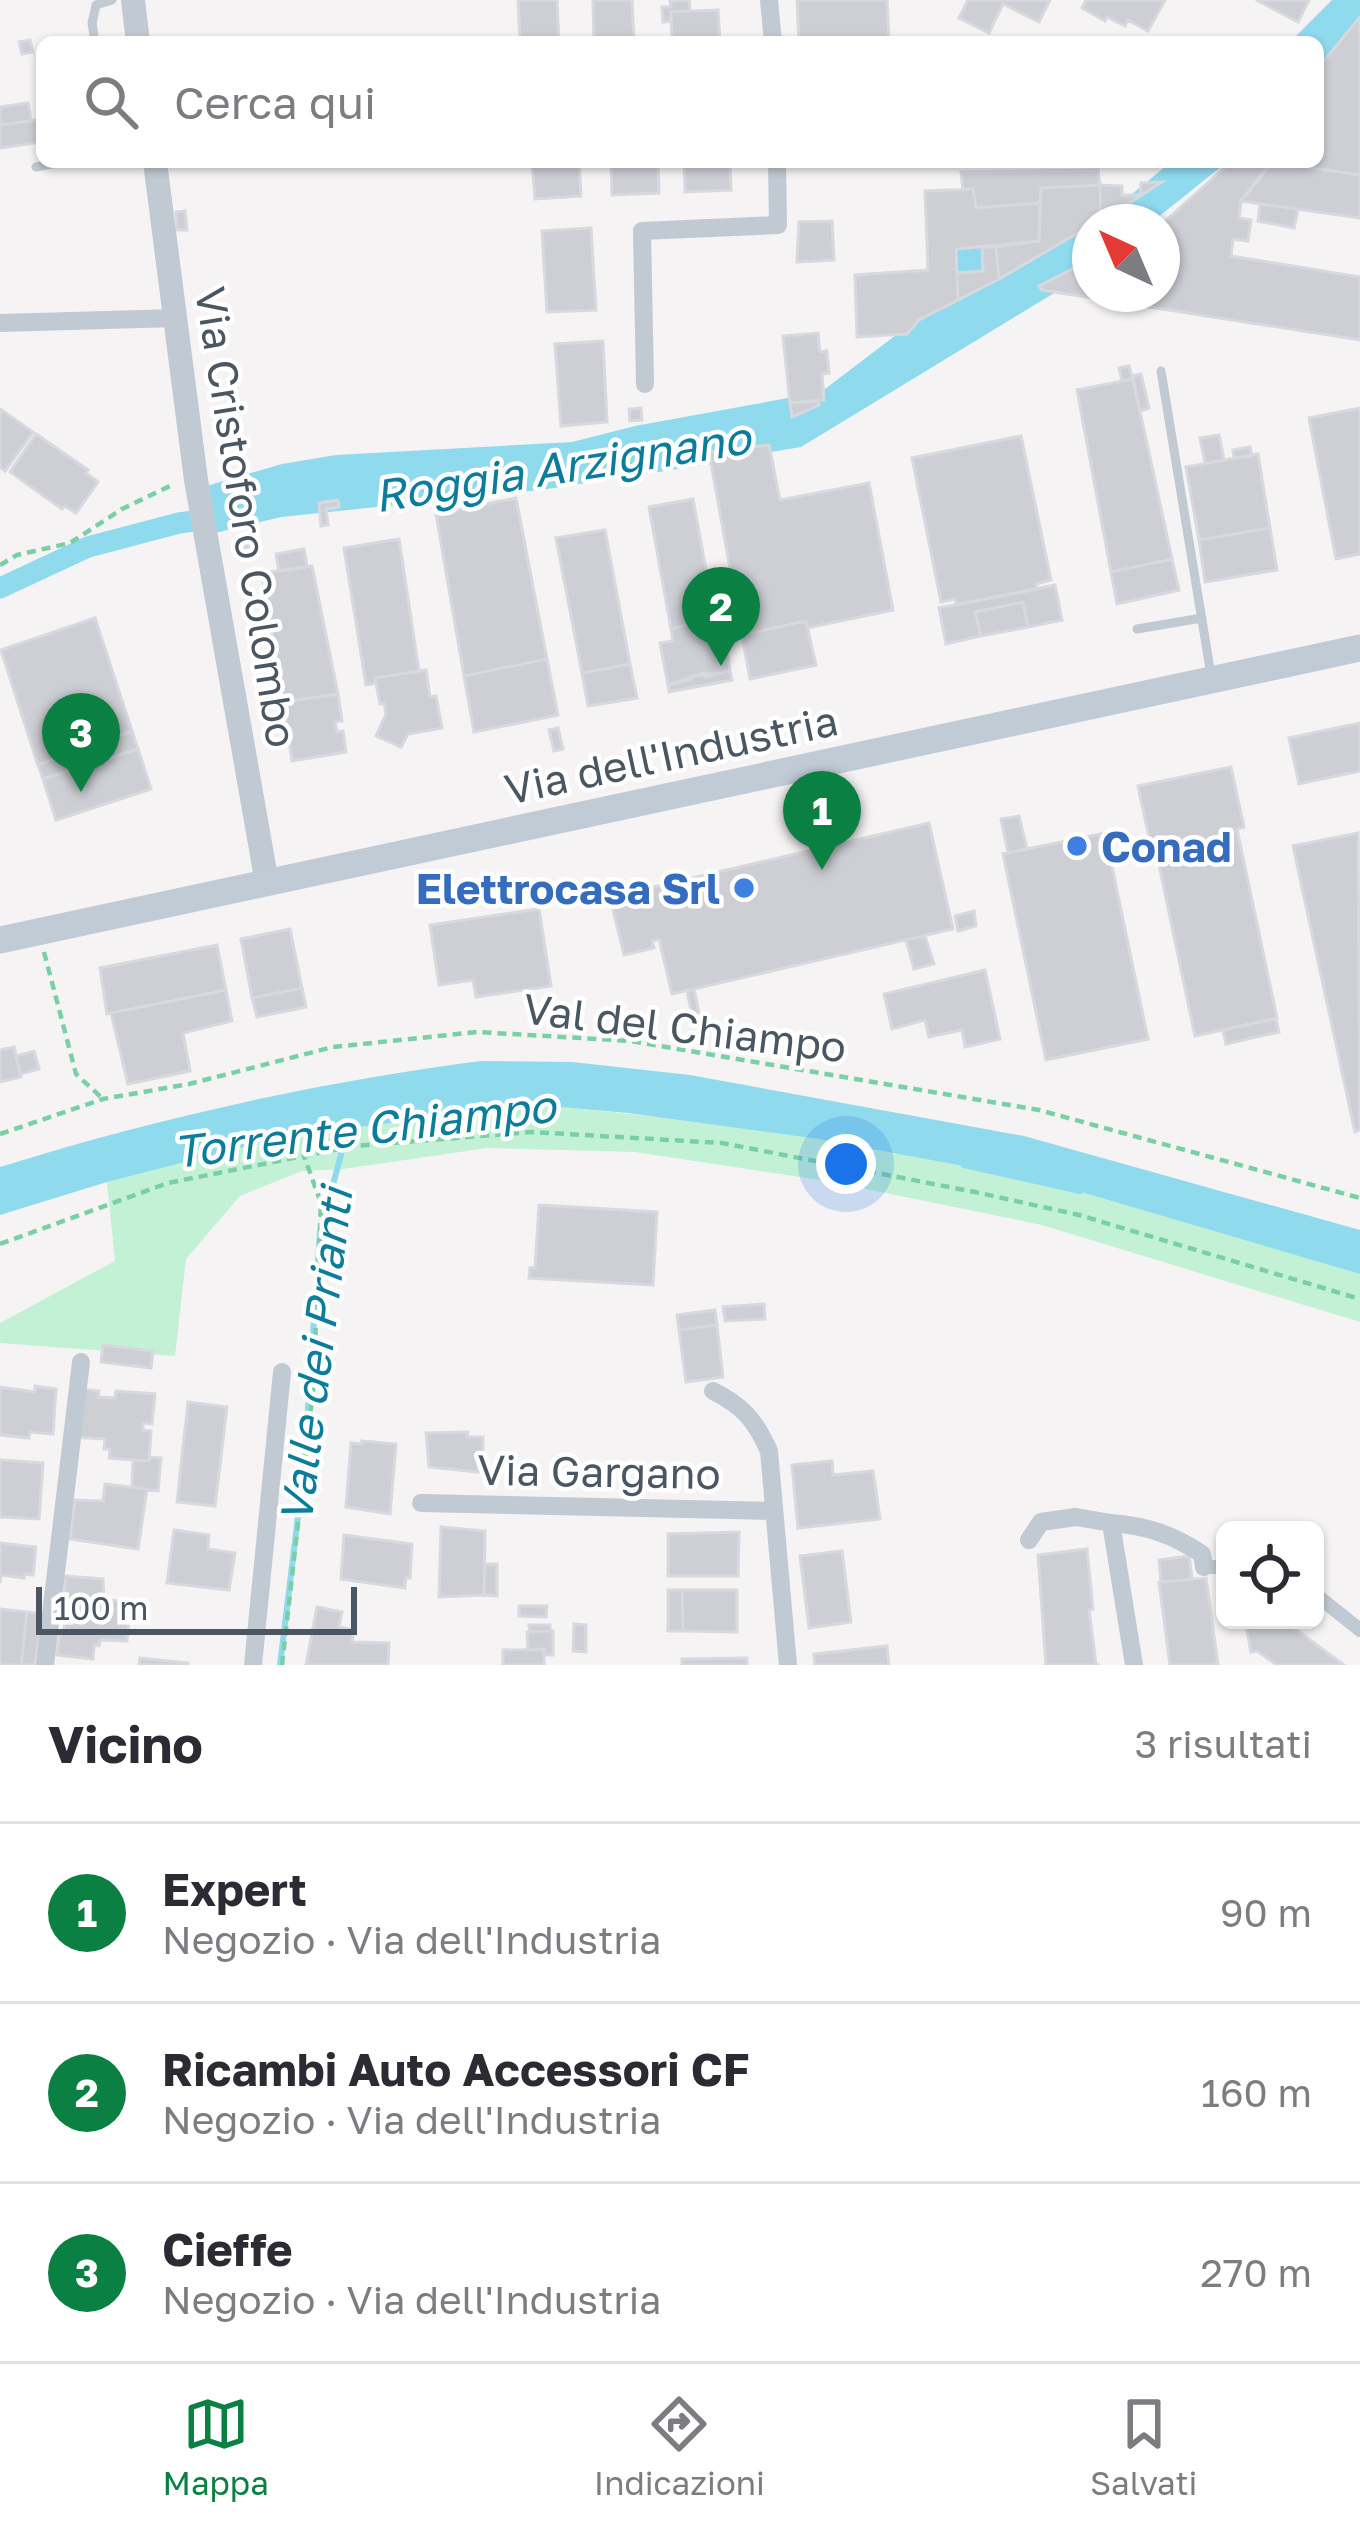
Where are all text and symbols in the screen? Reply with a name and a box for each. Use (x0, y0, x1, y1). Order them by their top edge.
search box (36, 36, 1324, 168)
icon: search (78, 69, 144, 135)
text: Cerca qui (174, 75, 376, 129)
north arrow (1072, 204, 1180, 312)
street label: Via Cristoforo Colombo (186, 283, 308, 751)
water label: Roggia Arzignano (370, 409, 757, 522)
pin: 2 (682, 567, 760, 666)
pin: 3 (42, 693, 120, 792)
street label: Via dell'Industria (500, 694, 842, 814)
pin: 1 (783, 771, 861, 870)
place label: Conad (1101, 821, 1232, 871)
marker: Conad (1064, 833, 1090, 859)
place label: Elettrocasa Srl (416, 863, 720, 913)
marker: Elettrocasa Srl (731, 875, 757, 901)
street label: Val del Chiampo (521, 982, 849, 1072)
water label: Torrente Chiampo (170, 1077, 561, 1178)
your location (816, 1134, 876, 1194)
water label: Valle dei Prianti (268, 1180, 363, 1527)
street label: Via Gargano (477, 1444, 721, 1498)
map controls (1216, 1521, 1324, 1629)
button: locate (1216, 1521, 1324, 1629)
scale bar (36, 1581, 357, 1634)
text: 100 m (54, 1588, 148, 1627)
text: Vicino (48, 1713, 203, 1774)
text: 3 risultati (1135, 1720, 1312, 1767)
text: Expert (162, 1862, 307, 1916)
text: 1 (77, 1889, 97, 1936)
text: 90 m (1220, 1889, 1312, 1936)
text: Negozio · Via dell'Industria (162, 1916, 661, 1963)
text: Ricambi Auto Accessori CF (162, 2042, 750, 2096)
text: 2 (75, 2069, 99, 2116)
text: 160 m (1201, 2069, 1312, 2116)
text: Negozio · Via dell'Industria (162, 2096, 661, 2143)
text: Cieffe (162, 2222, 293, 2276)
text: 3 (75, 2249, 99, 2296)
text: 270 m (1200, 2249, 1312, 2296)
text: Negozio · Via dell'Industria (162, 2276, 661, 2323)
tab: Mappa (163, 2391, 269, 2502)
tab: Indicazioni (594, 2391, 765, 2502)
tab: Salvati (1090, 2391, 1197, 2502)

